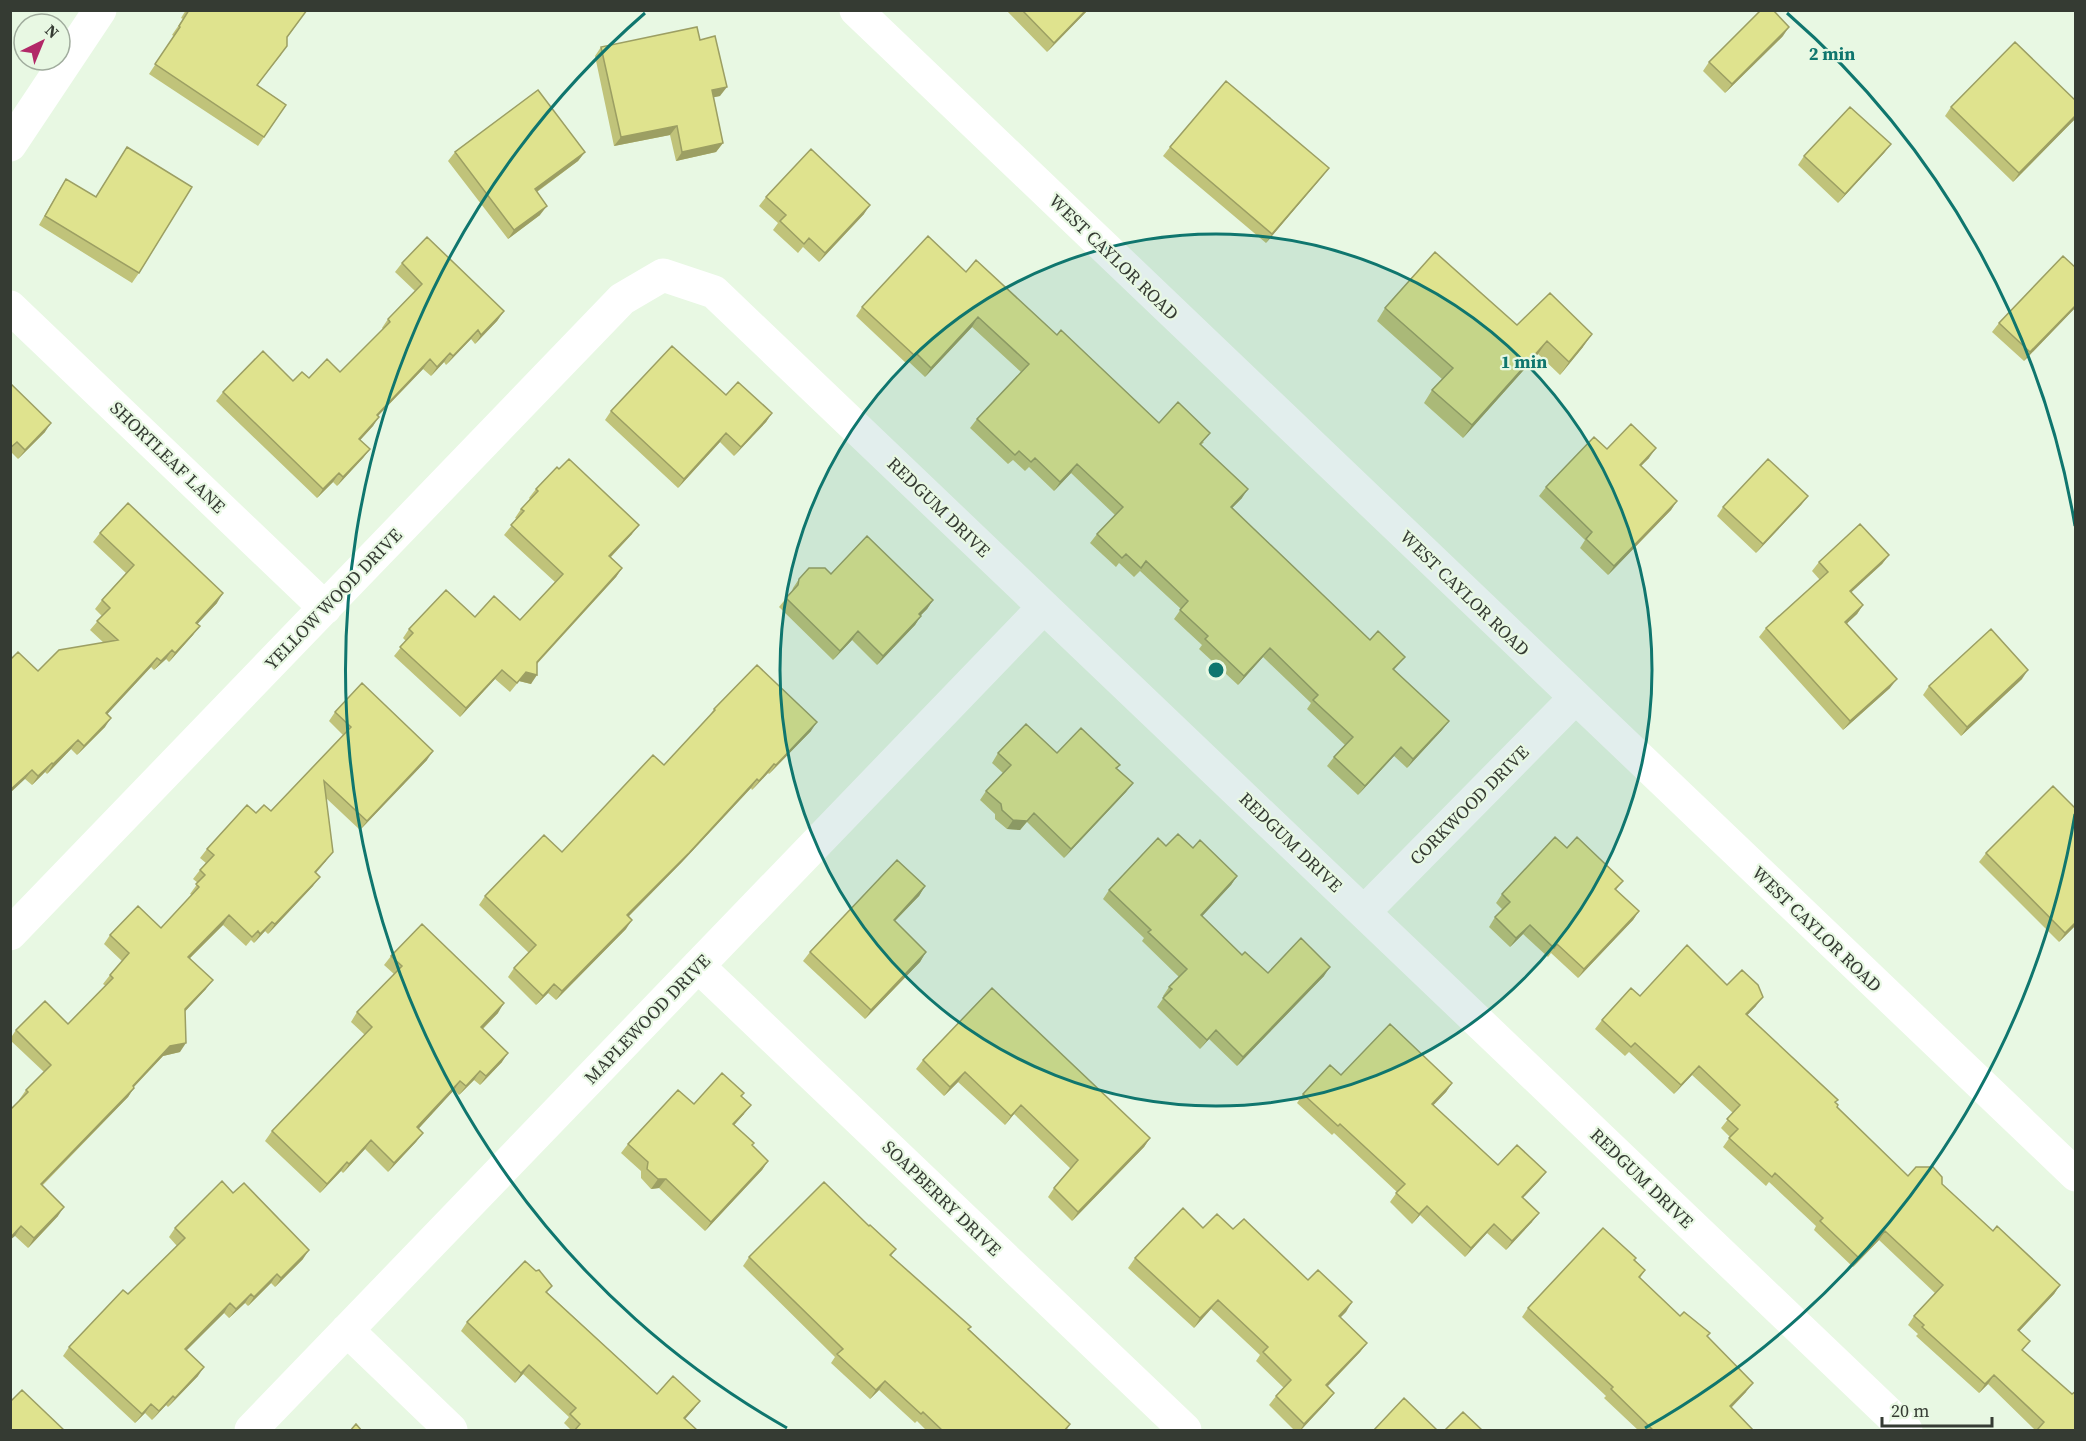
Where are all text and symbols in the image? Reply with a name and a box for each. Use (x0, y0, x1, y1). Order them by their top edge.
north arrow (12, 12, 72, 72)
text: N (40, 19, 64, 43)
text: 2 min (1809, 41, 1855, 66)
street label: WEST CAYLOR ROAD (1044, 188, 1184, 326)
text: 1 min (1501, 349, 1547, 374)
street label: SHORTLEAF LANE (105, 396, 231, 519)
street label: REDGUM DRIVE (882, 451, 996, 563)
street label: YELLOW WOOD DRIVE (259, 523, 407, 675)
street label: WEST CAYLOR ROAD (1395, 524, 1535, 662)
centre of rings (1206, 660, 1226, 680)
street label: CORKWOOD DRIVE (1404, 740, 1534, 870)
street label: REDGUM DRIVE (1234, 786, 1348, 898)
street label: WEST CAYLOR ROAD (1747, 860, 1887, 998)
street label: MAPLEWOOD DRIVE (578, 948, 716, 1089)
street label: REDGUM DRIVE (1585, 1122, 1699, 1234)
street label: SOAPBERRY DRIVE (877, 1135, 1007, 1261)
scale bar (1882, 1390, 1992, 1428)
text: 20 m (1891, 1398, 1929, 1423)

